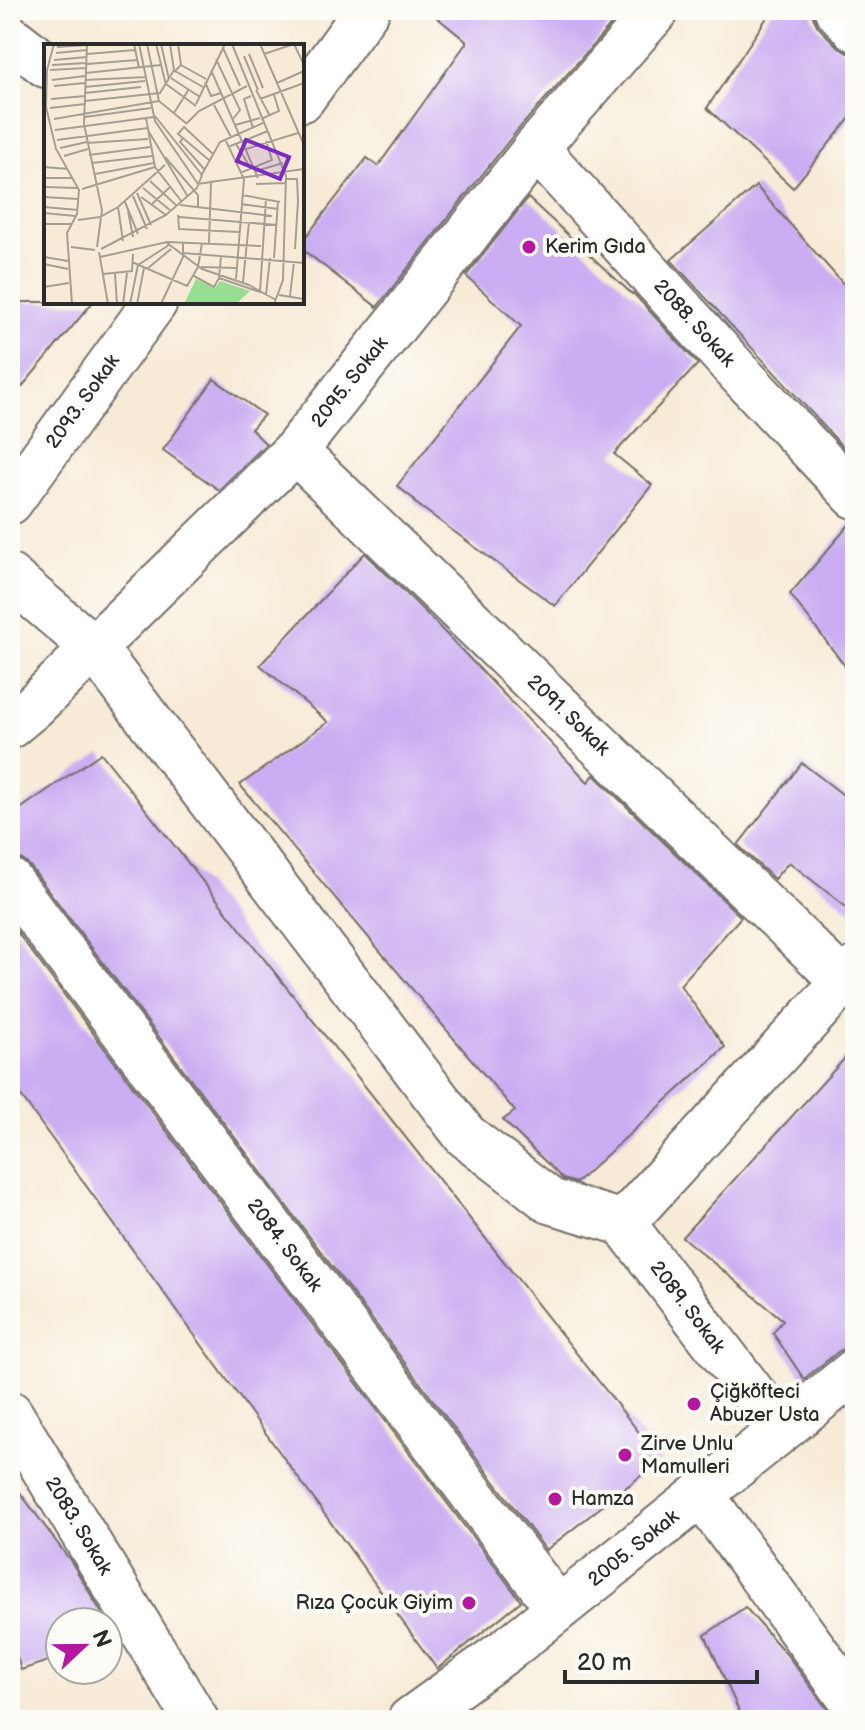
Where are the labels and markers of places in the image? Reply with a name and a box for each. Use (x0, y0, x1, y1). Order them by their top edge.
place label: Kerim Gıda (545, 235, 646, 259)
marker: Kerim Gıda (520, 238, 538, 256)
place label: Çiğköfteci Abuzer Usta (710, 1380, 820, 1427)
marker: Çiğköfteci Abuzer Usta (685, 1395, 703, 1413)
place label: Zirve Unlu Mamulleri (640, 1432, 733, 1479)
marker: Zirve Unlu Mamulleri (616, 1446, 634, 1464)
place label: Hamza (571, 1487, 634, 1511)
marker: Hamza (546, 1490, 564, 1508)
place label: Rıza Çocuk Giyim (296, 1591, 453, 1615)
marker: Rıza Çocuk Giyim (460, 1594, 478, 1612)

